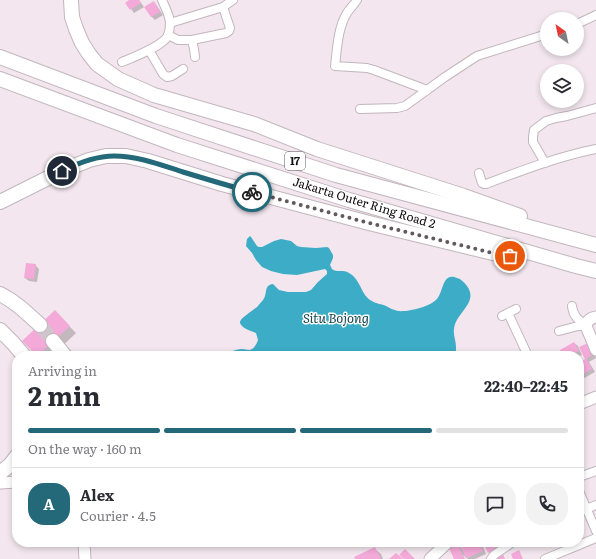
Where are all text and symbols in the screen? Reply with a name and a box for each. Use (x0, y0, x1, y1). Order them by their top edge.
north arrow (540, 12, 584, 56)
map controls (540, 12, 584, 108)
button: layers (540, 64, 584, 108)
road number: 17 (285, 152, 305, 170)
pin (45, 154, 79, 188)
icon: home (51, 160, 73, 182)
courier (232, 172, 272, 212)
street label: Jakarta Outer Ring Road 2 (291, 172, 438, 232)
icon: bike (241, 181, 263, 203)
pin (493, 239, 527, 273)
icon: bag (499, 245, 521, 267)
water label: Situ Bojong (303, 308, 369, 327)
text: Arriving in (28, 361, 97, 380)
text: 22:40–22:45 (484, 374, 568, 397)
text: 2 min (28, 375, 101, 414)
text: On the way · 160 m (28, 439, 142, 458)
text: Alex (80, 483, 114, 506)
button: chat (474, 483, 516, 525)
button: phone (526, 483, 568, 525)
text: A (43, 492, 55, 515)
text: Courier · 4.5 (80, 506, 156, 525)

